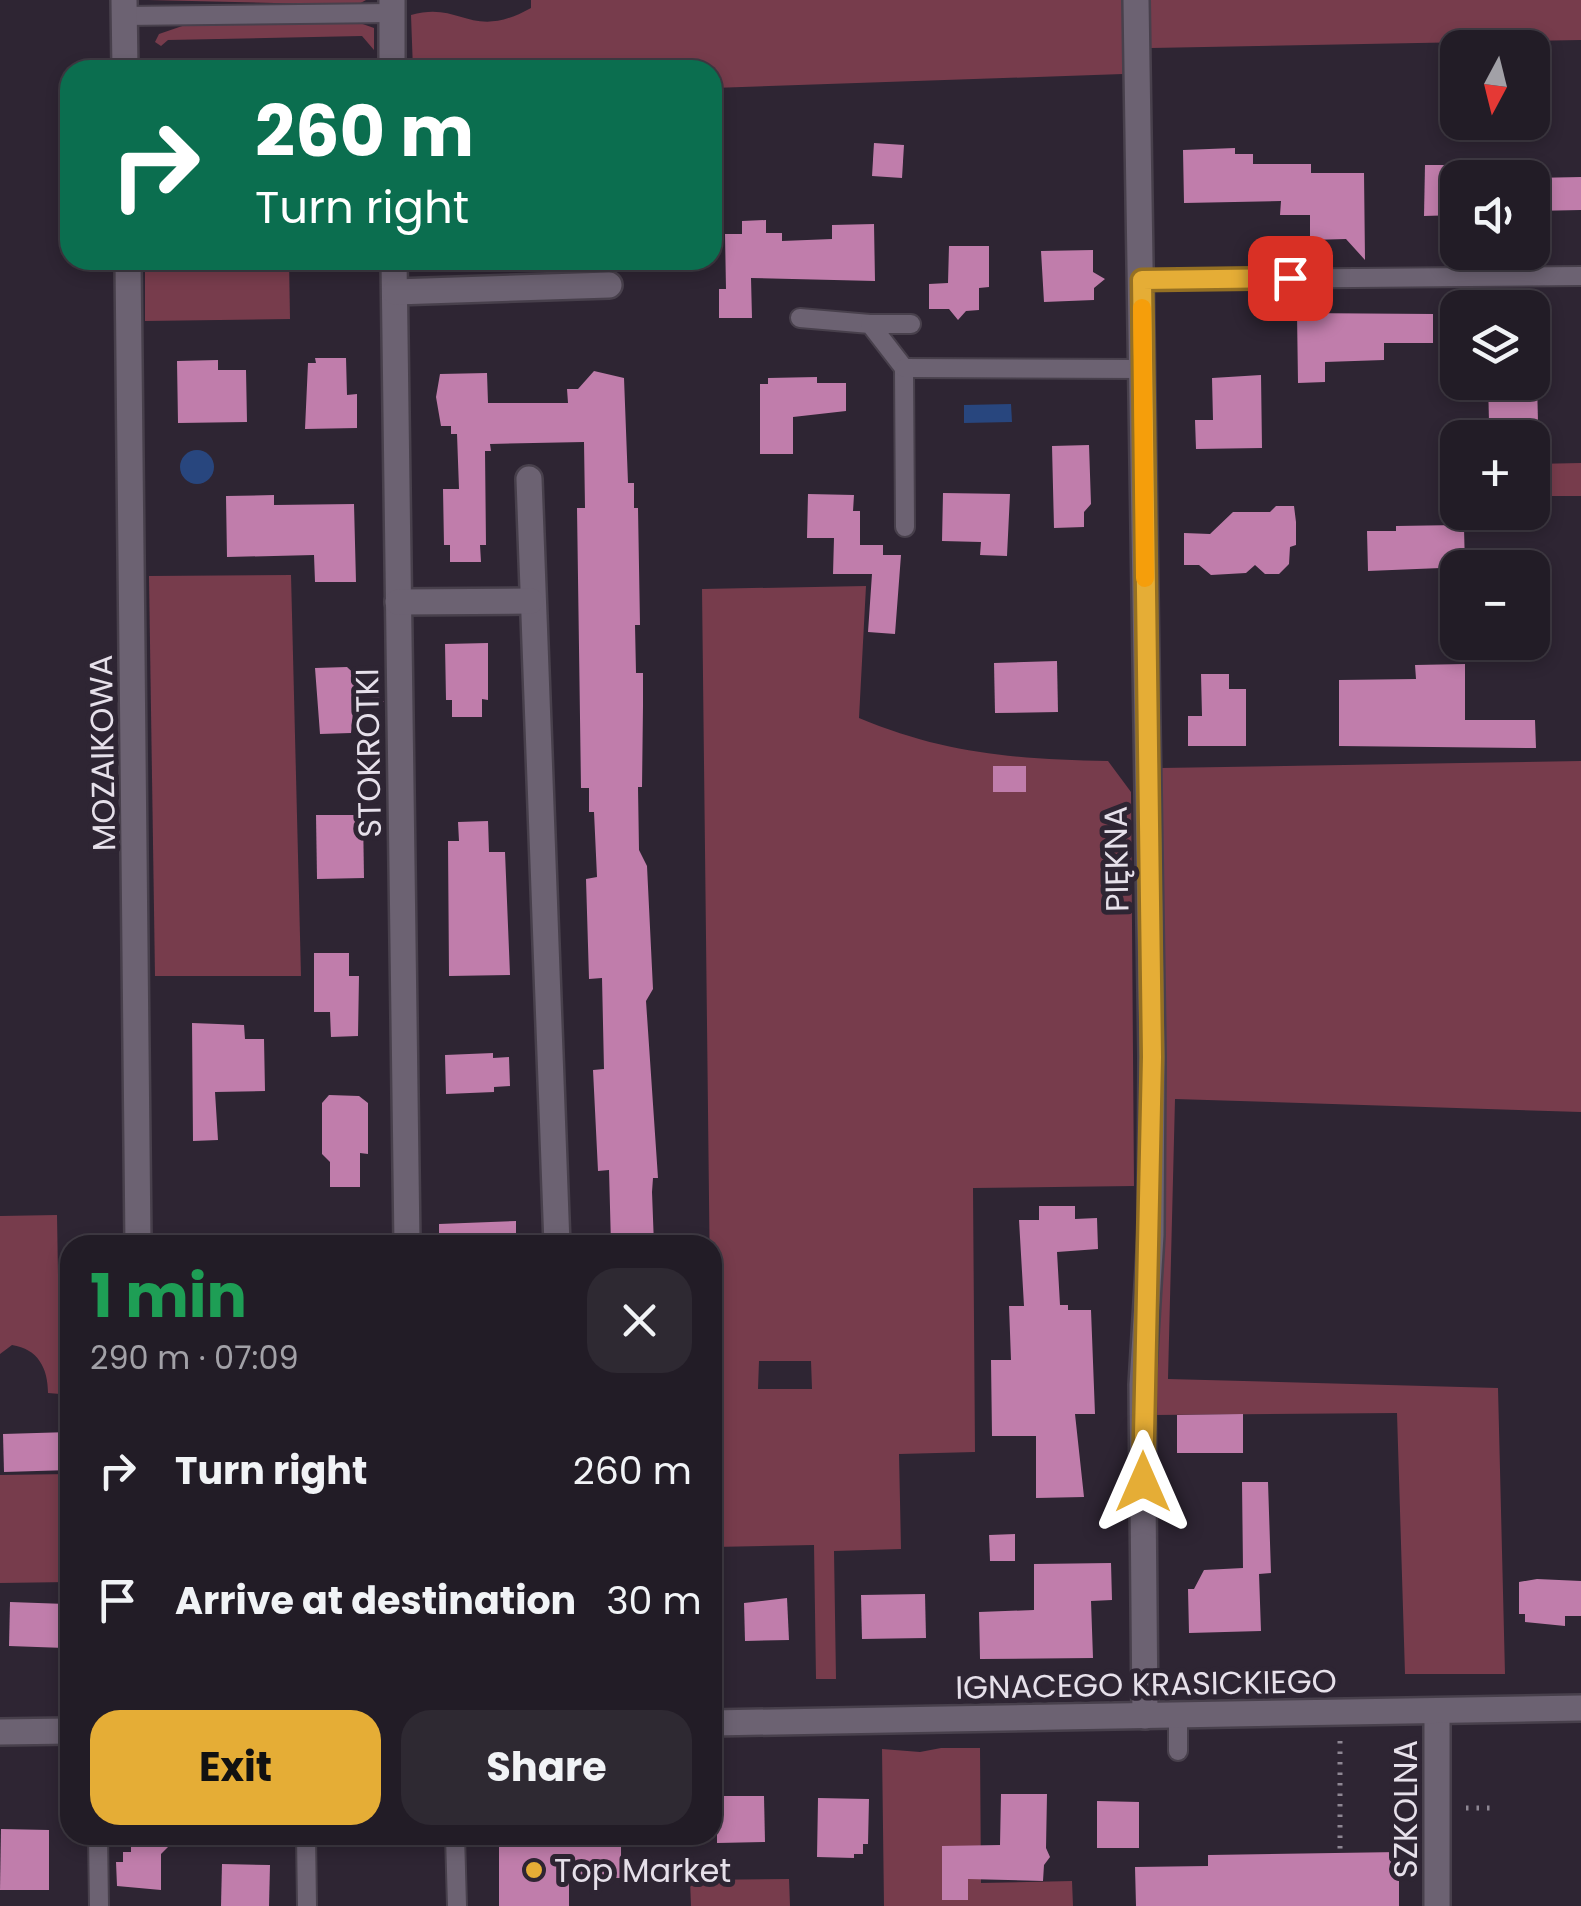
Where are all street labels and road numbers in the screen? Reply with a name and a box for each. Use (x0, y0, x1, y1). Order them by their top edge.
street label: MOZAIKOWA (78, 654, 126, 852)
street label: STOKROTKI (344, 668, 392, 838)
street label: PIĘKNA (1093, 806, 1139, 912)
street label: IGNACEGO KRASICKIEGO (955, 1658, 1337, 1710)
street label: SZKOLNA (1383, 1740, 1428, 1878)

